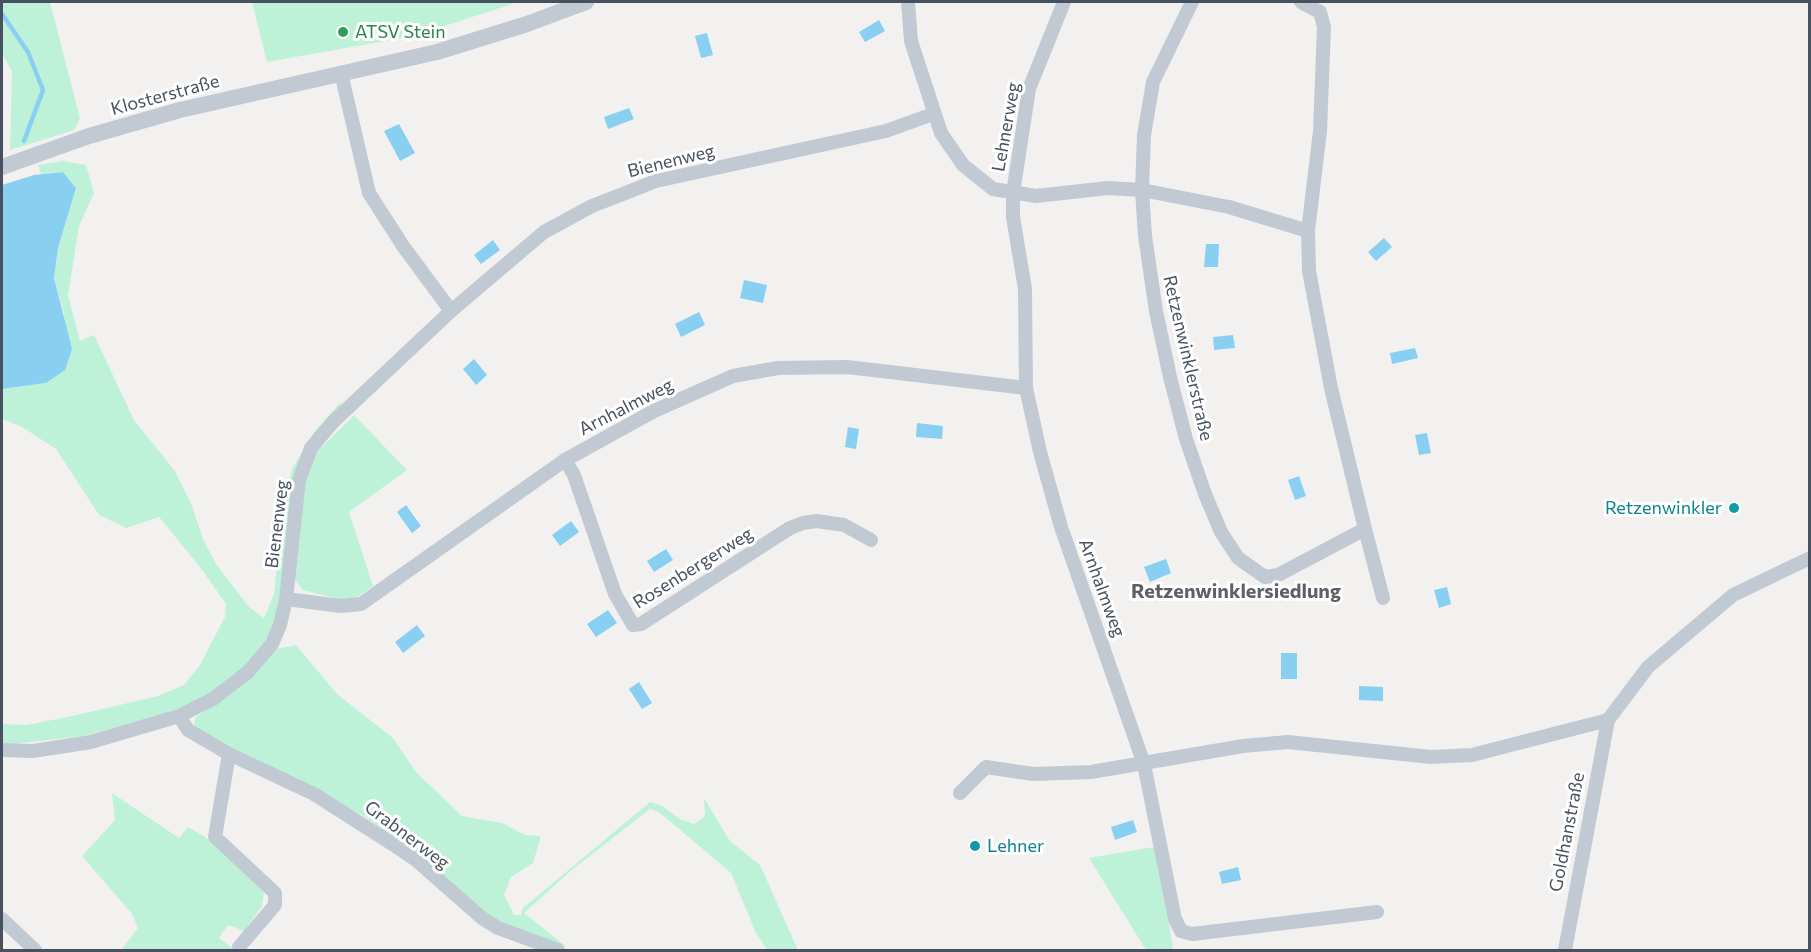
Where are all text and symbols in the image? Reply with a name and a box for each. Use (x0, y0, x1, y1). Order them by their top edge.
place label: ATSV Stein (355, 21, 445, 43)
marker: ATSV Stein (336, 25, 350, 39)
street label: Klosterstraße (108, 70, 222, 120)
street label: Lehnerweg (988, 81, 1024, 173)
street label: Bienenweg (625, 140, 717, 182)
street label: Retzenwinklerstraße (1158, 273, 1218, 443)
street label: Arnhalmweg (575, 374, 677, 440)
street label: Bienenweg (261, 479, 293, 569)
place label: Retzenwinkler (1605, 497, 1722, 519)
marker: Retzenwinkler (1727, 501, 1741, 515)
street label: Rosenbergerweg (629, 523, 757, 613)
street label: Arnhalmweg (1074, 536, 1130, 640)
district label: Retzenwinklersiedlung (1131, 579, 1341, 603)
street label: Goldhanstraße (1545, 770, 1589, 894)
street label: Grabnerweg (360, 796, 454, 874)
place label: Lehner (987, 835, 1044, 857)
marker: Lehner (968, 839, 982, 853)

